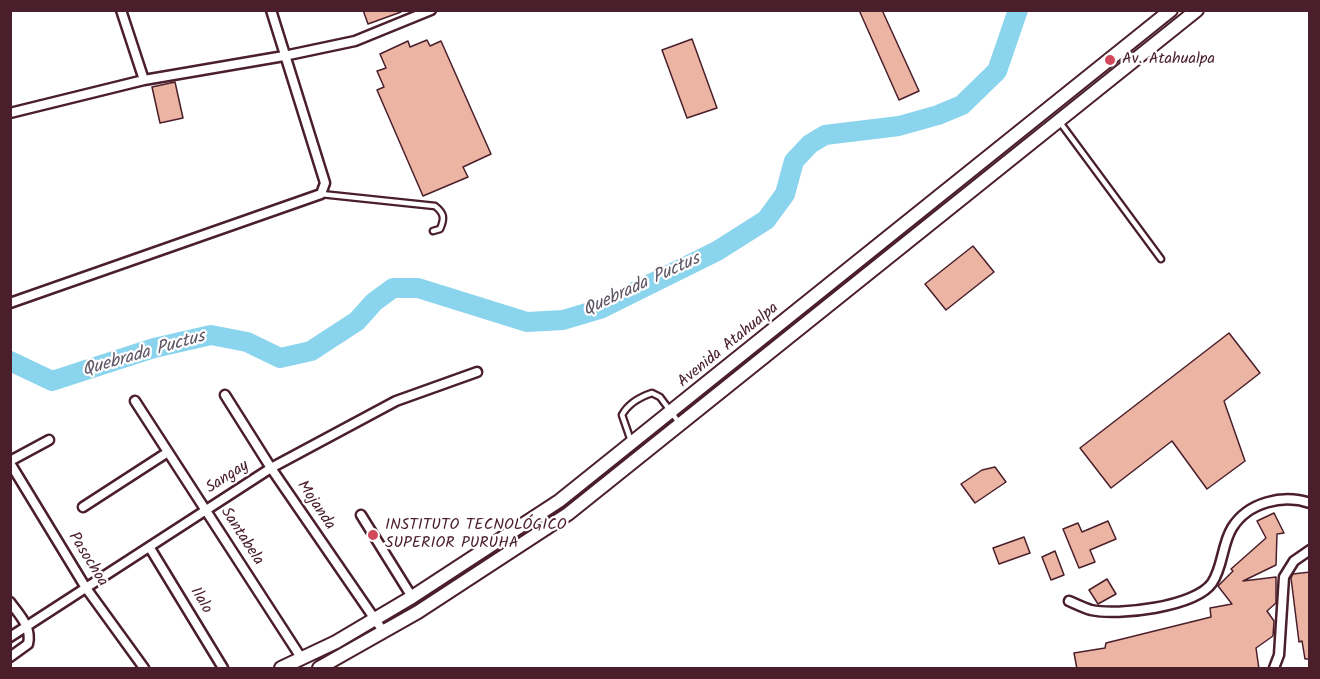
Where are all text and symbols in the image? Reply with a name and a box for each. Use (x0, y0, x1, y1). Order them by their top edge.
place label: Av. Atahualpa (1122, 50, 1215, 70)
marker: Av. Atahualpa (1103, 53, 1117, 67)
water label: Quebrada Puctus (580, 249, 704, 323)
street label: Avenida Atahualpa (675, 299, 783, 393)
water label: Quebrada Puctus (80, 327, 208, 383)
street label: Sangay (203, 457, 253, 499)
street label: Mojanda (292, 478, 338, 534)
street label: Santabela (215, 504, 267, 570)
place label: INSTITUTO TECNOLÓGICO SUPERIOR PURUHA (385, 516, 567, 554)
marker: INSTITUTO TECNOLÓGICO SUPERIOR PURUHA (366, 528, 380, 542)
street label: Pasochoa (63, 529, 111, 591)
street label: Ilalo (185, 584, 215, 618)

